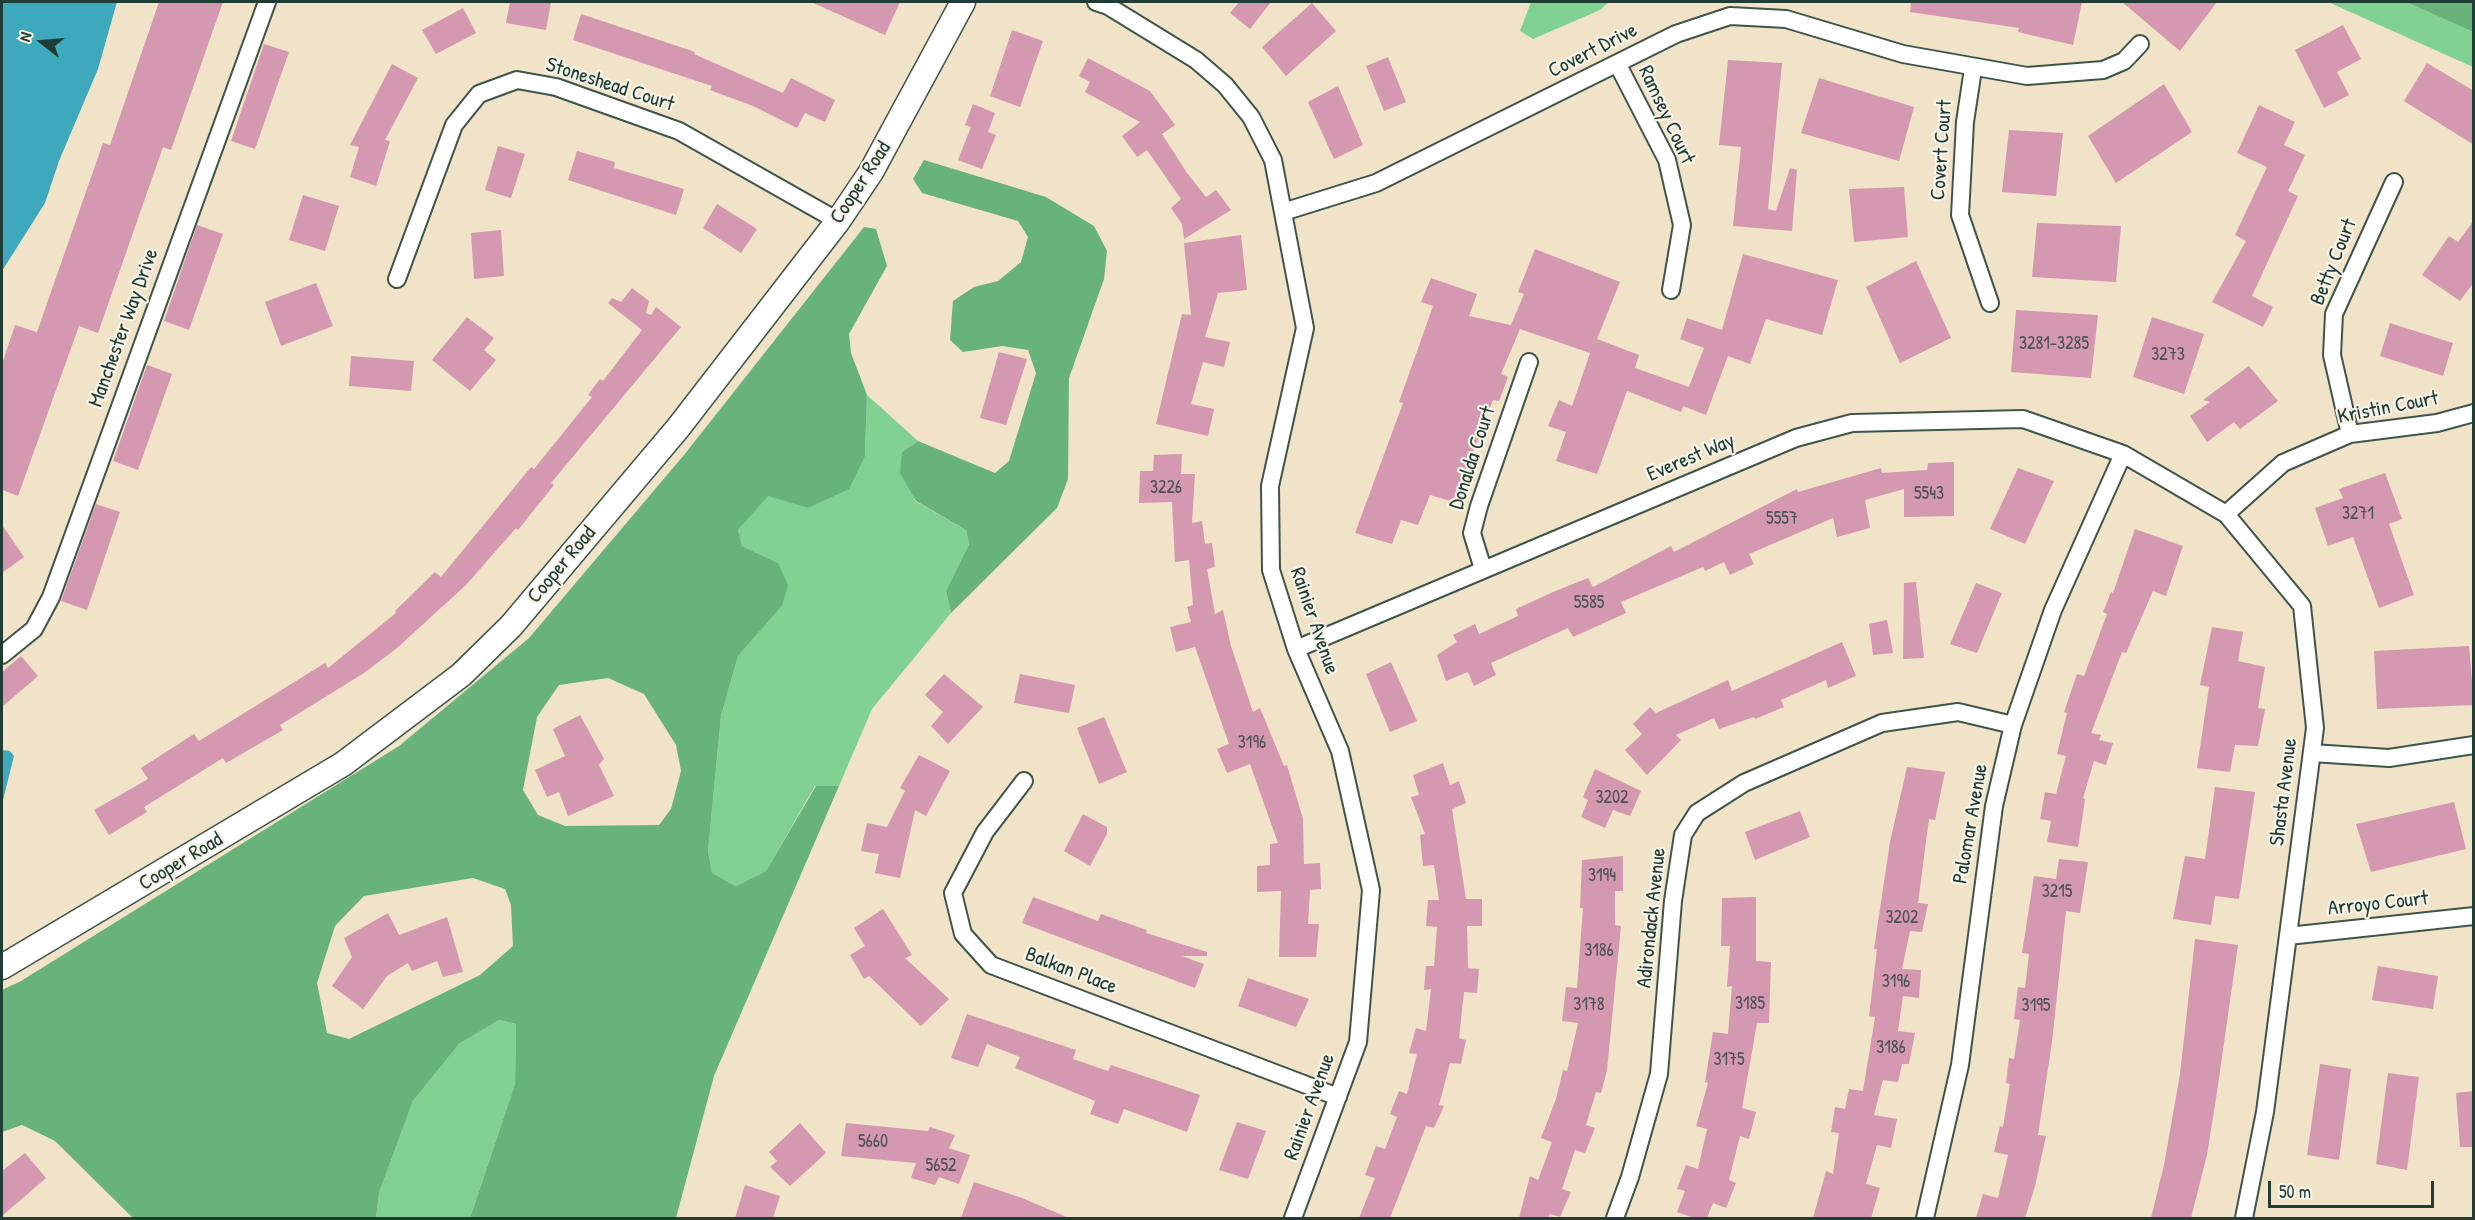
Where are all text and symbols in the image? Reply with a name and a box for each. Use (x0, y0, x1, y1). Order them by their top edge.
north arrow (12, 12, 72, 72)
street label: Covert Drive (1544, 18, 1642, 84)
text: N (13, 29, 37, 44)
street label: Stoneshead Court (543, 52, 677, 118)
street label: Ramsey Court (1632, 62, 1700, 168)
street label: Covert Court (1926, 99, 1958, 201)
street label: Cooper Road (825, 137, 897, 229)
street label: Betty Court (2305, 215, 2363, 309)
street label: Manchester Way Drive (84, 245, 164, 411)
house number: 3281-3285 (2019, 333, 2089, 355)
house number: 3273 (2151, 344, 2185, 366)
street label: Kristin Court (2336, 386, 2440, 430)
street label: Donalda Court (1445, 403, 1501, 513)
street label: Everest Way (1643, 428, 1739, 488)
house number: 3226 (1150, 477, 1182, 499)
house number: 5543 (1914, 483, 1944, 505)
house number: 3271 (2342, 503, 2374, 525)
house number: 5557 (1766, 508, 1798, 530)
street label: Cooper Road (522, 521, 602, 609)
street label: Rainier Avenue (1284, 564, 1344, 678)
house number: 5585 (1574, 592, 1604, 614)
house number: 3196 (1238, 732, 1266, 754)
street label: Shasta Avenue (2265, 737, 2303, 847)
street label: Palomar Avenue (1948, 762, 1994, 886)
house number: 3202 (1596, 787, 1628, 809)
street label: Cooper Road (135, 827, 227, 897)
street label: Adirondack Avenue (1632, 847, 1672, 989)
house number: 3194 (1588, 865, 1616, 887)
house number: 3215 (2042, 881, 2072, 903)
street label: Arroyo Court (2327, 886, 2429, 922)
house number: 3202 (1886, 907, 1918, 929)
house number: 3186 (1584, 940, 1614, 962)
street label: Balkan Place (1022, 942, 1120, 1000)
house number: 3196 (1882, 971, 1910, 993)
house number: 3185 (1735, 993, 1765, 1015)
house number: 3178 (1573, 994, 1605, 1016)
house number: 3195 (2022, 995, 2050, 1017)
house number: 3186 (1876, 1037, 1906, 1059)
house number: 3175 (1713, 1049, 1745, 1071)
street label: Rainier Avenue (1279, 1050, 1341, 1164)
house number: 5660 (858, 1131, 888, 1153)
house number: 5652 (926, 1155, 956, 1177)
scale bar (2271, 1169, 2438, 1207)
text: 50 m (2279, 1179, 2311, 1204)

